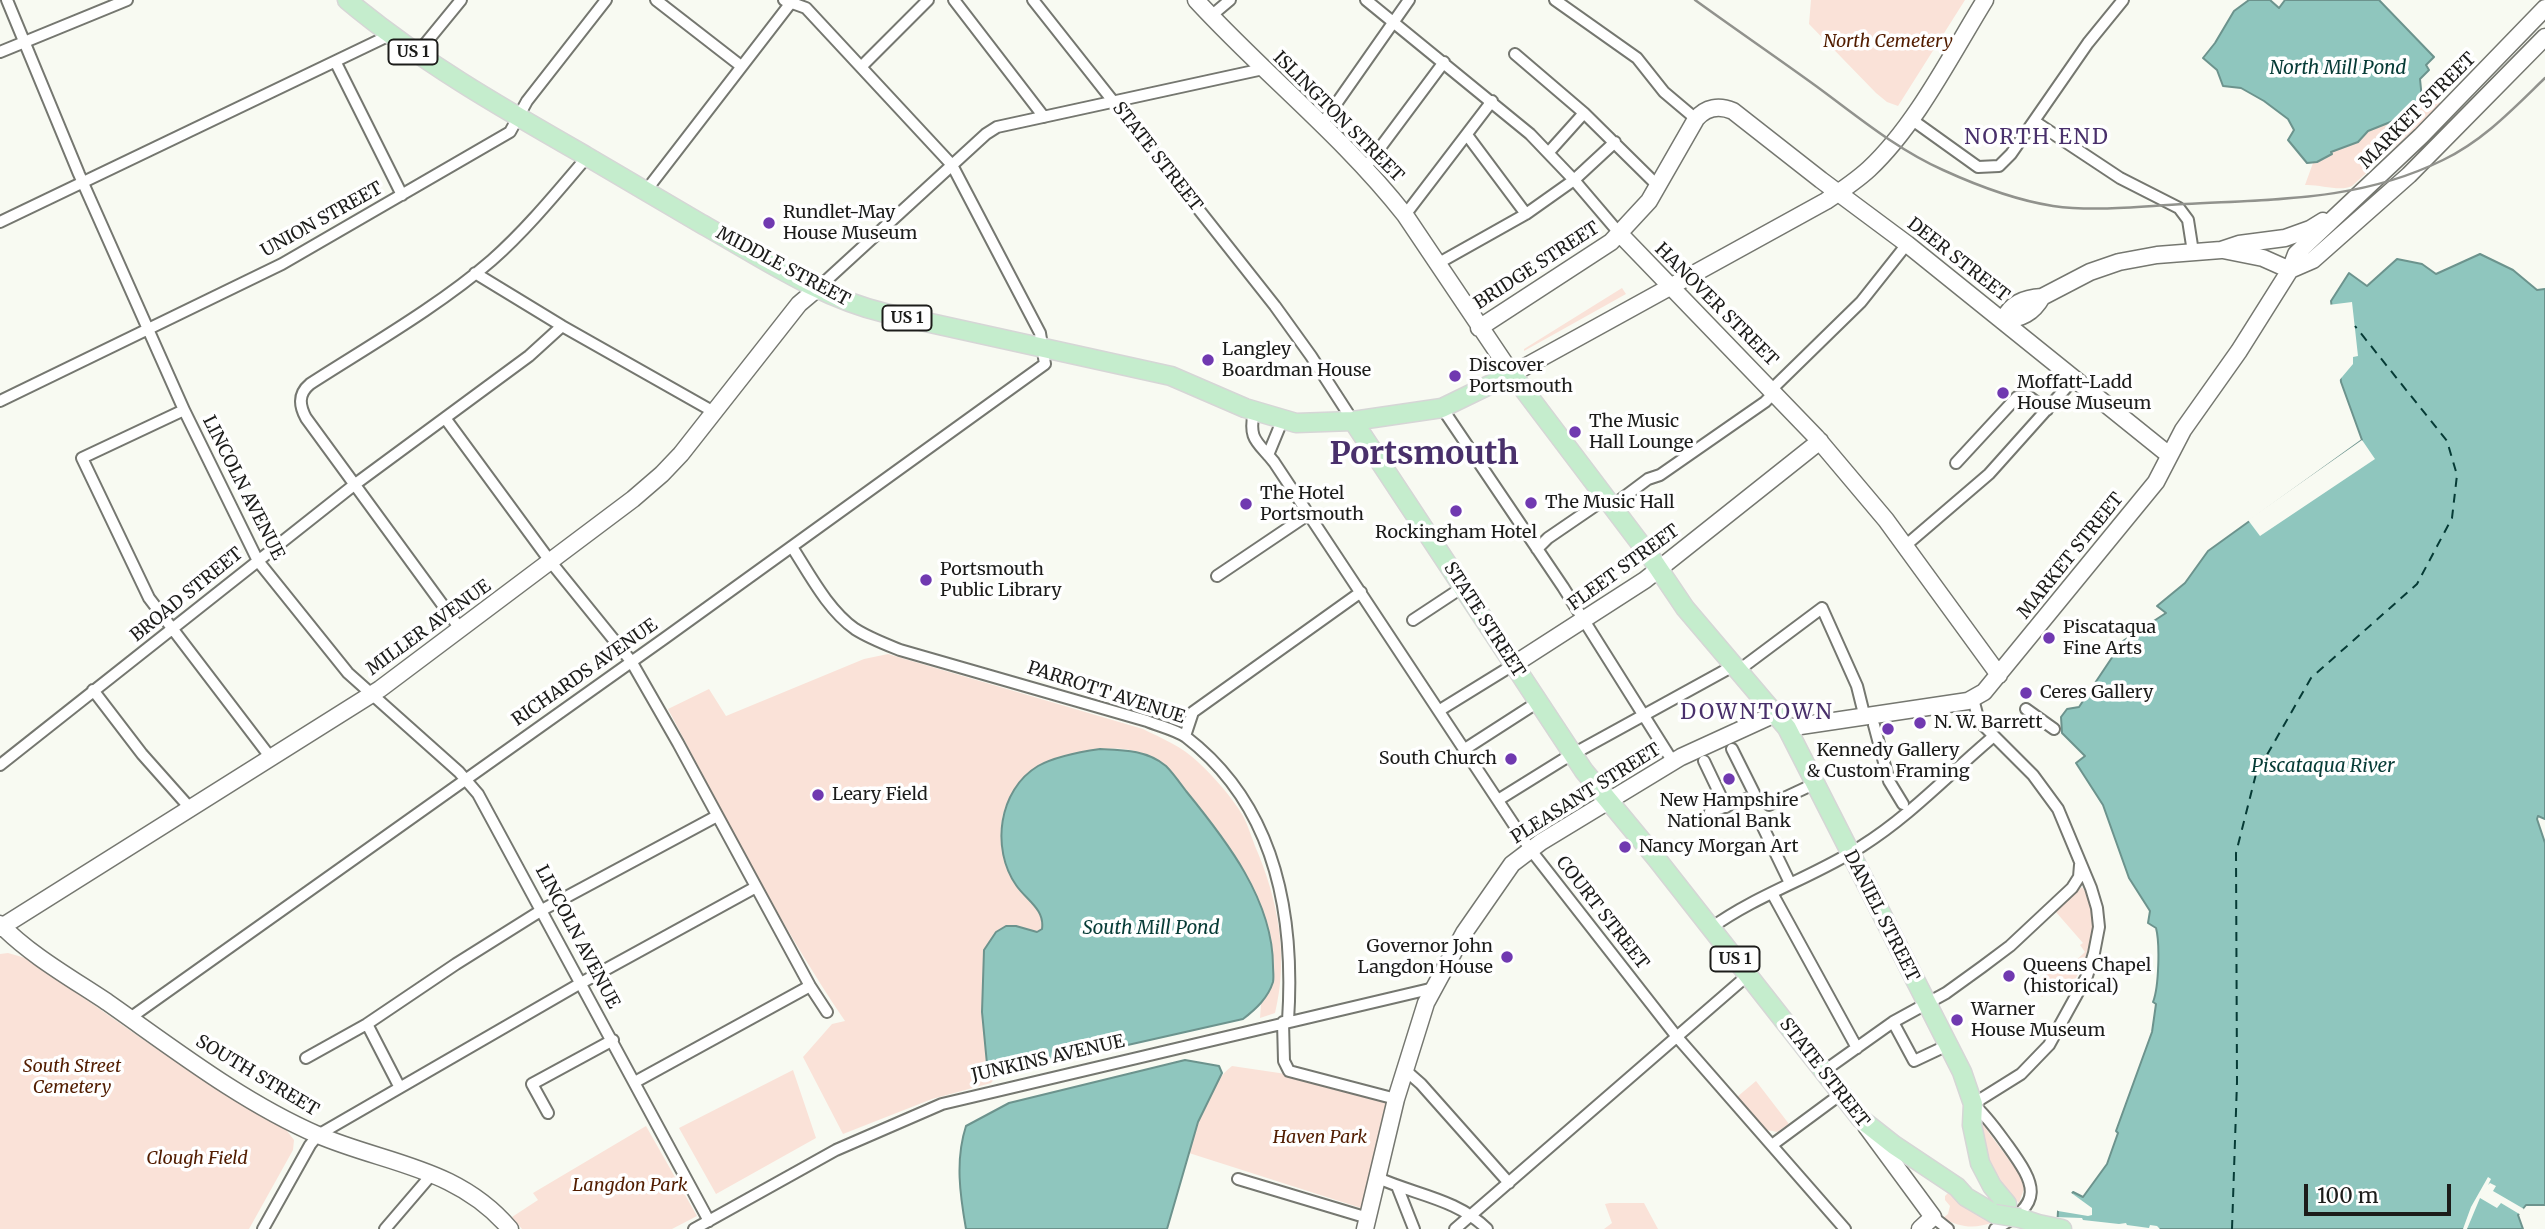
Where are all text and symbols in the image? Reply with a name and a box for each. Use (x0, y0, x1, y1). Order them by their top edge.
park label: North Cemetery (1823, 31, 1953, 53)
road number: US 1 (388, 40, 438, 64)
street label: ISLINGTON STREET (1268, 47, 1408, 187)
street label: MARKET STREET (2355, 48, 2481, 174)
water label: North Mill Pond (2270, 58, 2406, 80)
street label: STATE STREET (1108, 98, 1206, 216)
district label: NORTH END (1965, 125, 2109, 151)
street label: UNION STREET (258, 178, 386, 262)
place label: Rundlet-May House Museum (783, 202, 917, 244)
street label: DEER STREET (1903, 213, 2013, 307)
marker: Rundlet-May House Museum (761, 215, 777, 231)
street label: BRIDGE STREET (1470, 218, 1604, 314)
street label: MIDDLE STREET (712, 223, 854, 311)
street label: HANOVER STREET (1650, 239, 1782, 371)
road number: US 1 (883, 306, 932, 330)
place label: Langley Boardman House (1222, 339, 1371, 382)
marker: Langley Boardman House (1200, 352, 1216, 368)
place label: Discover Portsmouth (1469, 355, 1573, 398)
marker: Discover Portsmouth (1447, 368, 1463, 384)
place label: Moffatt-Ladd House Museum (2017, 372, 2151, 414)
marker: Moffatt-Ladd House Museum (1995, 385, 2011, 401)
place label: The Music Hall Lounge (1589, 411, 1693, 453)
street label: LINCOLN AVENUE (197, 412, 289, 564)
marker: The Music Hall Lounge (1567, 424, 1583, 440)
district label: Portsmouth (1329, 436, 1519, 474)
place label: The Hotel Portsmouth (1260, 483, 1364, 526)
street label: MARKET STREET (2014, 489, 2128, 623)
place label: The Music Hall (1545, 492, 1675, 514)
marker: The Music Hall (1523, 495, 1539, 511)
marker: The Hotel Portsmouth (1238, 496, 1254, 512)
marker: Rockingham Hotel (1448, 503, 1464, 519)
street label: FLEET STREET (1564, 520, 1684, 616)
place label: Rockingham Hotel (1375, 522, 1537, 544)
street label: BROAD STREET (127, 543, 247, 647)
street label: STATE STREET (1439, 558, 1529, 682)
place label: Portsmouth Public Library (940, 559, 1062, 602)
marker: Portsmouth Public Library (918, 572, 934, 588)
street label: MILLER AVENUE (363, 576, 495, 680)
street label: RICHARDS AVENUE (508, 615, 662, 731)
place label: Piscataqua Fine Arts (2063, 617, 2156, 660)
marker: Piscataqua Fine Arts (2041, 630, 2057, 646)
street label: PARROTT AVENUE (1024, 657, 1188, 729)
place label: Ceres Gallery (2040, 682, 2153, 704)
marker: Ceres Gallery (2018, 685, 2034, 701)
district label: DOWNTOWN (1681, 700, 1833, 726)
place label: N. W. Barrett (1934, 712, 2043, 734)
marker: N. W. Barrett (1912, 715, 1928, 731)
marker: Kennedy Gallery & Custom Framing (1880, 721, 1896, 737)
street label: PLEASANT STREET (1507, 739, 1665, 849)
place label: Kennedy Gallery & Custom Framing (1806, 740, 1970, 782)
place label: South Church (1379, 748, 1497, 770)
marker: South Church (1503, 751, 1519, 767)
water label: Piscataqua River (2251, 756, 2395, 778)
marker: New Hampshire National Bank (1721, 771, 1737, 787)
place label: Leary Field (832, 784, 928, 806)
marker: Leary Field (810, 787, 826, 803)
place label: New Hampshire National Bank (1660, 790, 1798, 832)
place label: Nancy Morgan Art (1639, 836, 1799, 858)
marker: Nancy Morgan Art (1617, 839, 1633, 855)
street label: DANIEL STREET (1839, 847, 1923, 985)
street label: COURT STREET (1551, 852, 1653, 974)
street label: LINCOLN AVENUE (530, 862, 624, 1012)
water label: South Mill Pond (1082, 918, 1220, 940)
place label: Governor John Langdon House (1357, 936, 1493, 978)
road number: US 1 (1710, 946, 1760, 972)
marker: Governor John Langdon House (1499, 949, 1515, 965)
place label: Queens Chapel (historical) (2023, 955, 2151, 998)
marker: Queens Chapel (historical) (2001, 968, 2017, 984)
place label: Warner House Museum (1971, 999, 2105, 1042)
marker: Warner House Museum (1949, 1012, 1965, 1028)
street label: STATE STREET (1775, 1014, 1873, 1132)
street label: SOUTH STREET (192, 1031, 322, 1121)
street label: JUNKINS AVENUE (969, 1031, 1127, 1087)
park label: South Street Cemetery (23, 1056, 121, 1098)
park label: Haven Park (1273, 1127, 1367, 1149)
park label: Clough Field (146, 1148, 248, 1170)
scale bar (2307, 1170, 2454, 1214)
park label: Langdon Park (573, 1175, 687, 1197)
text: 100 m (2317, 1182, 2379, 1209)

